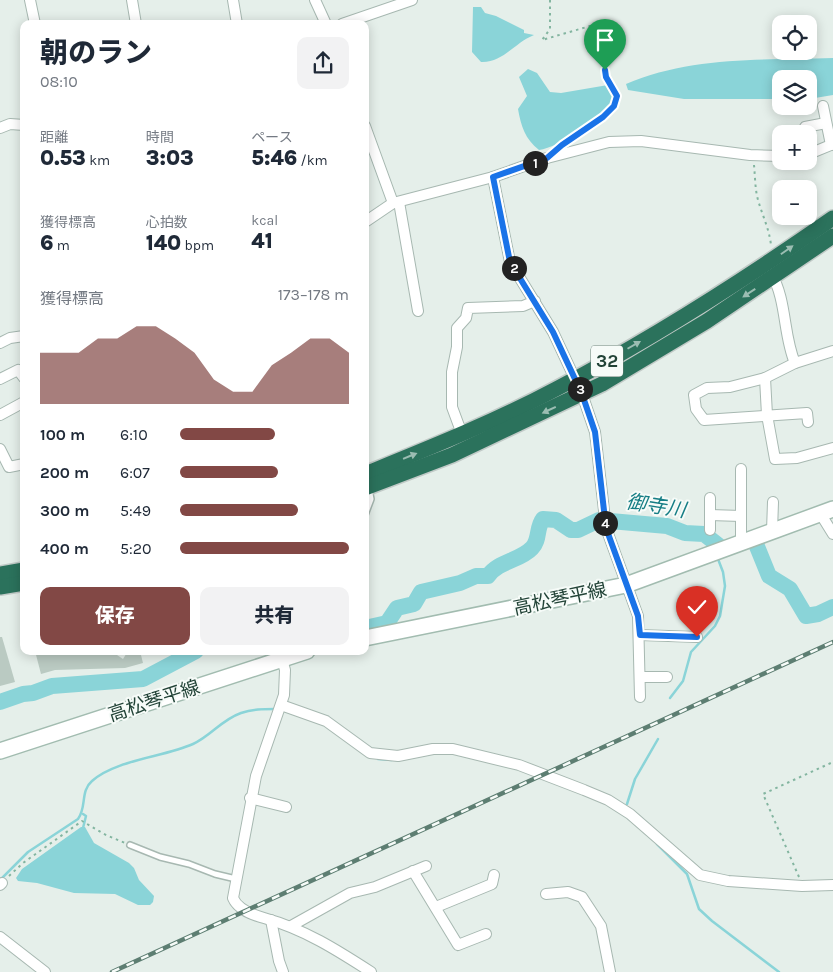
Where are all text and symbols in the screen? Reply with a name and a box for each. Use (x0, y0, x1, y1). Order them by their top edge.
map controls (772, 15, 817, 225)
button: locate (772, 15, 817, 60)
pin (584, 19, 626, 70)
icon: arrive (591, 26, 619, 54)
text: 朝のラン (40, 36, 152, 69)
button: share (297, 37, 349, 89)
button: layers (772, 70, 817, 115)
text: 08:10 (40, 72, 78, 91)
button: + (772, 125, 817, 170)
text: 距離 (40, 129, 68, 146)
text: 時間 (146, 129, 174, 146)
text: ペース (251, 129, 293, 146)
text: 0.53 (40, 146, 86, 170)
text: 3:03 (146, 146, 194, 170)
text: 5:46 (251, 146, 297, 170)
pin: 1 (522, 150, 548, 176)
text: km (86, 152, 110, 169)
text: /km (297, 152, 328, 169)
text: 1 (533, 155, 538, 172)
button: − (772, 180, 817, 225)
text: kcal (251, 212, 278, 229)
text: 獲得標高 (40, 214, 96, 231)
text: 心拍数 (146, 214, 188, 231)
text: 41 (251, 229, 273, 253)
text: 6 (40, 231, 54, 255)
text: 140 (146, 231, 181, 255)
text: m (54, 237, 70, 254)
text: bpm (181, 237, 214, 254)
one-way arrow (780, 245, 794, 255)
pin: 2 (502, 256, 526, 280)
text: 2 (510, 260, 519, 277)
text: 173–178 m (278, 285, 349, 304)
text: 獲得標高 (40, 289, 104, 308)
one-way arrow (743, 289, 756, 298)
one-way arrow (627, 340, 641, 349)
road number: 32 (591, 346, 623, 376)
pin: 3 (568, 376, 592, 402)
text: 3 (576, 381, 585, 398)
one-way arrow (542, 406, 556, 414)
text: 100 m (40, 425, 85, 444)
text: 6:10 (120, 425, 148, 444)
one-way arrow (403, 451, 417, 459)
text: 200 m (40, 463, 89, 482)
text: 6:07 (120, 463, 150, 482)
water label: 御寺川 (625, 490, 689, 522)
text: 300 m (40, 501, 89, 520)
text: 5:49 (120, 501, 151, 520)
pin: 4 (592, 510, 618, 536)
text: 4 (601, 515, 610, 532)
text: 400 m (40, 539, 89, 558)
text: 5:20 (120, 539, 152, 558)
street label: 高松琴平線 (511, 578, 609, 620)
pin (676, 586, 718, 637)
button: 保存 (40, 587, 190, 645)
button: 共有 (200, 587, 349, 645)
icon: check (683, 593, 711, 621)
street label: 高松琴平線 (105, 676, 203, 726)

